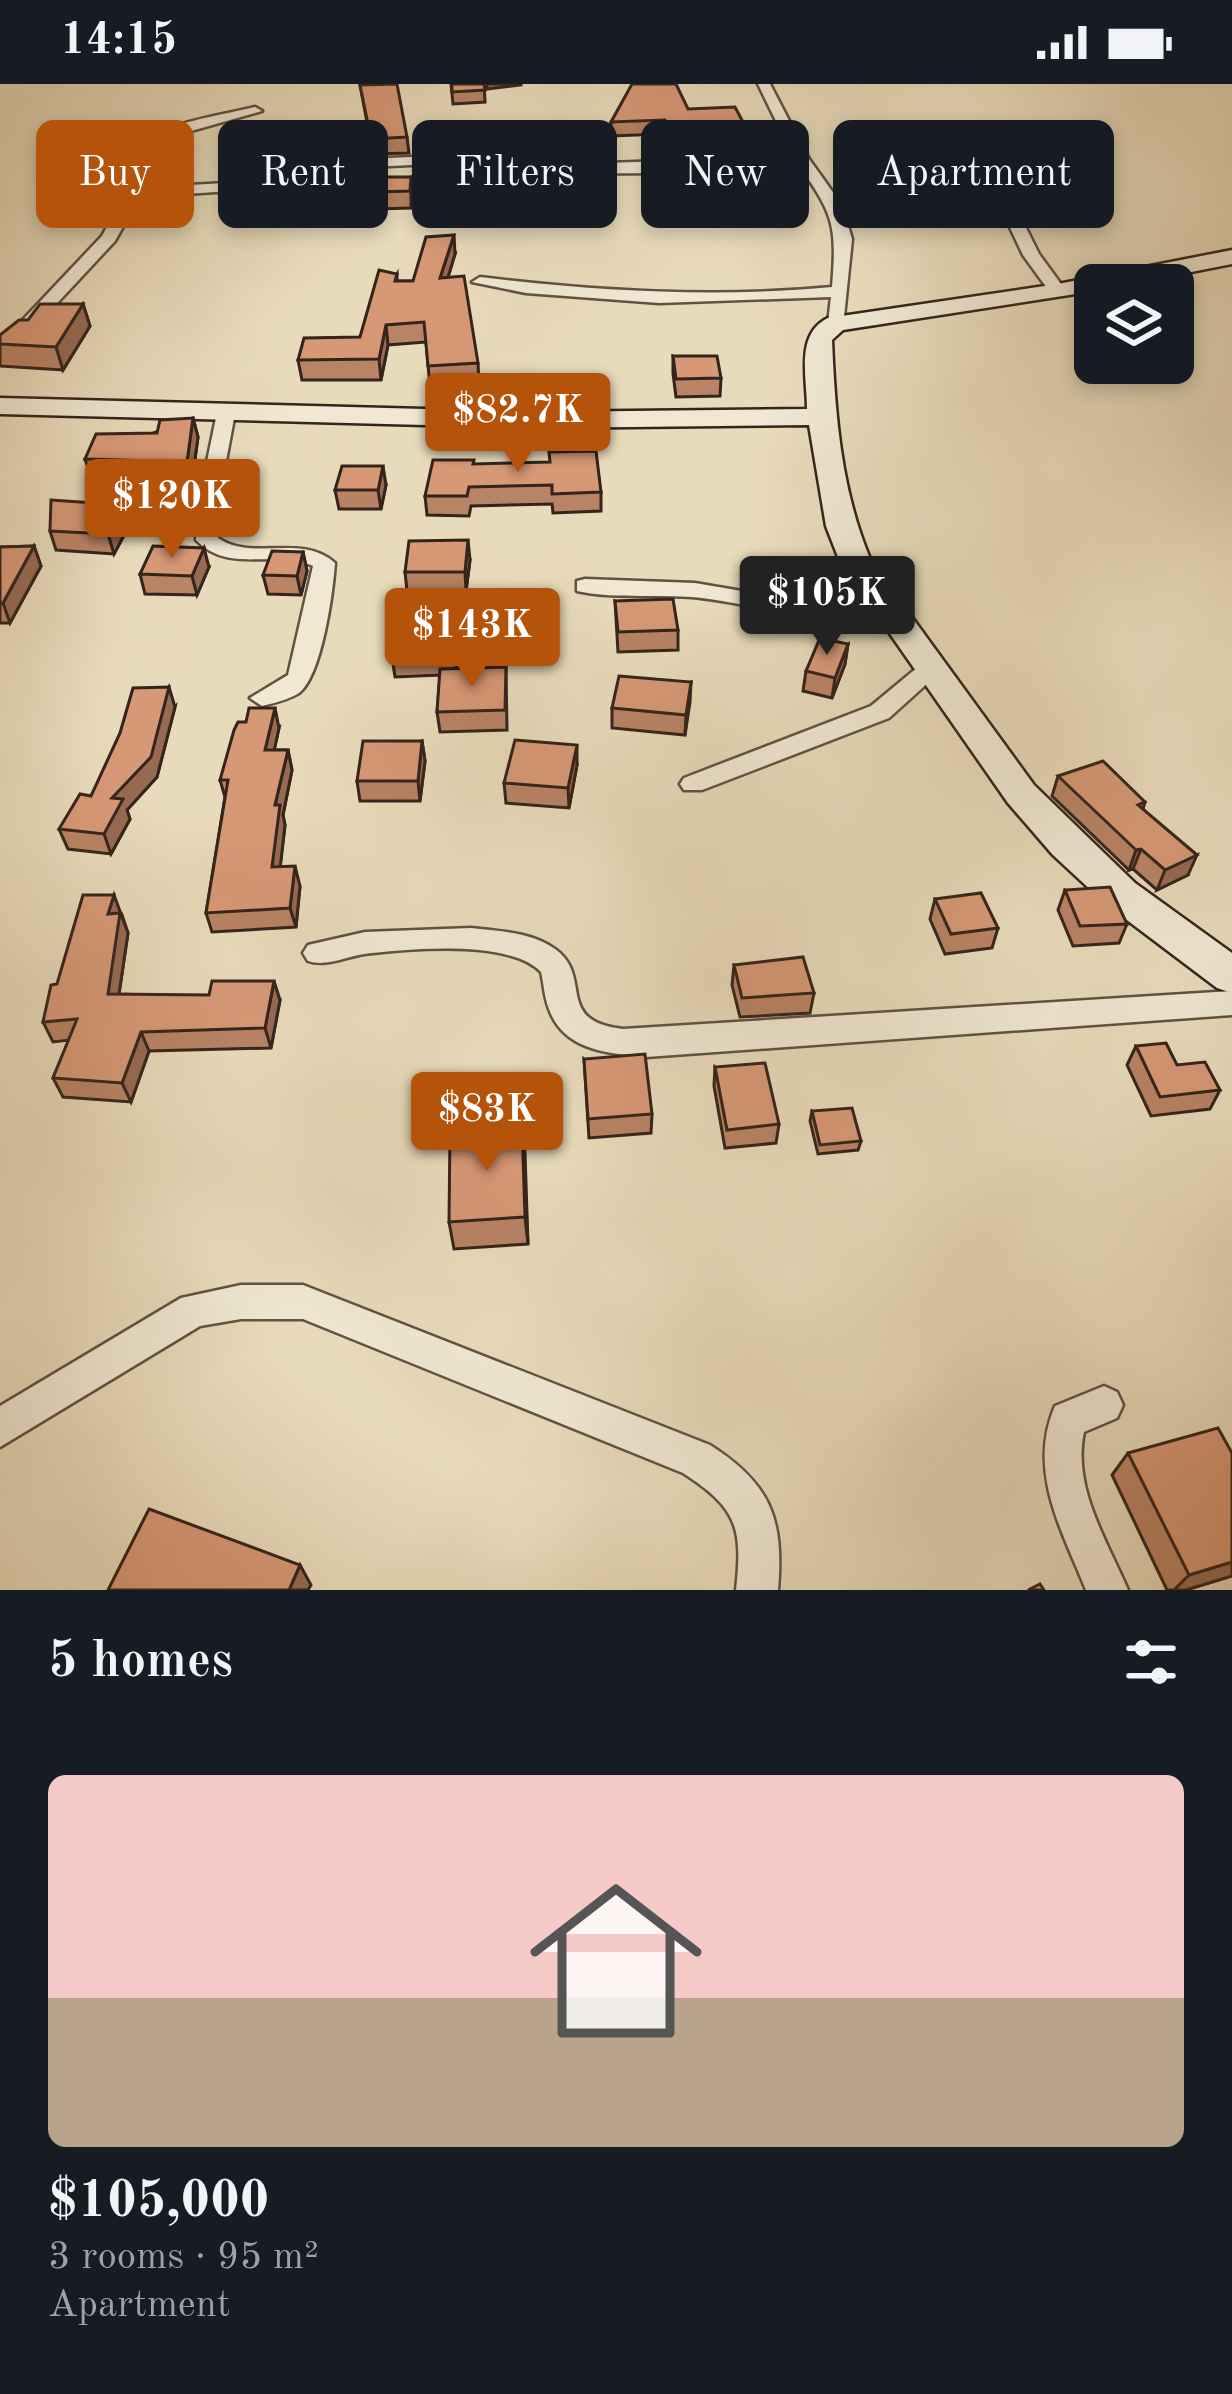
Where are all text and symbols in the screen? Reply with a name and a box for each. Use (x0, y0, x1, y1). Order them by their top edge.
text: 14:15 (60, 19, 177, 64)
chip: Buy (36, 120, 194, 228)
chip: Rent (218, 120, 388, 228)
chip: Filters (412, 120, 617, 228)
chip: New (641, 120, 809, 228)
chip: Apartment (833, 120, 1114, 228)
map controls (1074, 264, 1194, 384)
button: layers (1074, 264, 1194, 384)
pin: $82.7K (420, 373, 616, 475)
text: $82.7K (452, 392, 584, 431)
pin: $120K (88, 459, 256, 561)
text: $120K (112, 478, 232, 517)
pin: $105K (743, 556, 911, 658)
text: $105K (767, 575, 887, 614)
pin: $143K (388, 588, 556, 690)
text: $143K (412, 607, 532, 646)
pin: $83K (416, 1072, 558, 1174)
text: $83K (438, 1091, 536, 1130)
icon: filters (1118, 1629, 1184, 1695)
text: 5 homes (48, 1637, 233, 1688)
icon: home (508, 1853, 724, 2069)
text: $105,000 (48, 2177, 269, 2228)
text: 3 rooms · 95 m² (48, 2238, 319, 2277)
text: Apartment (48, 2286, 231, 2325)

